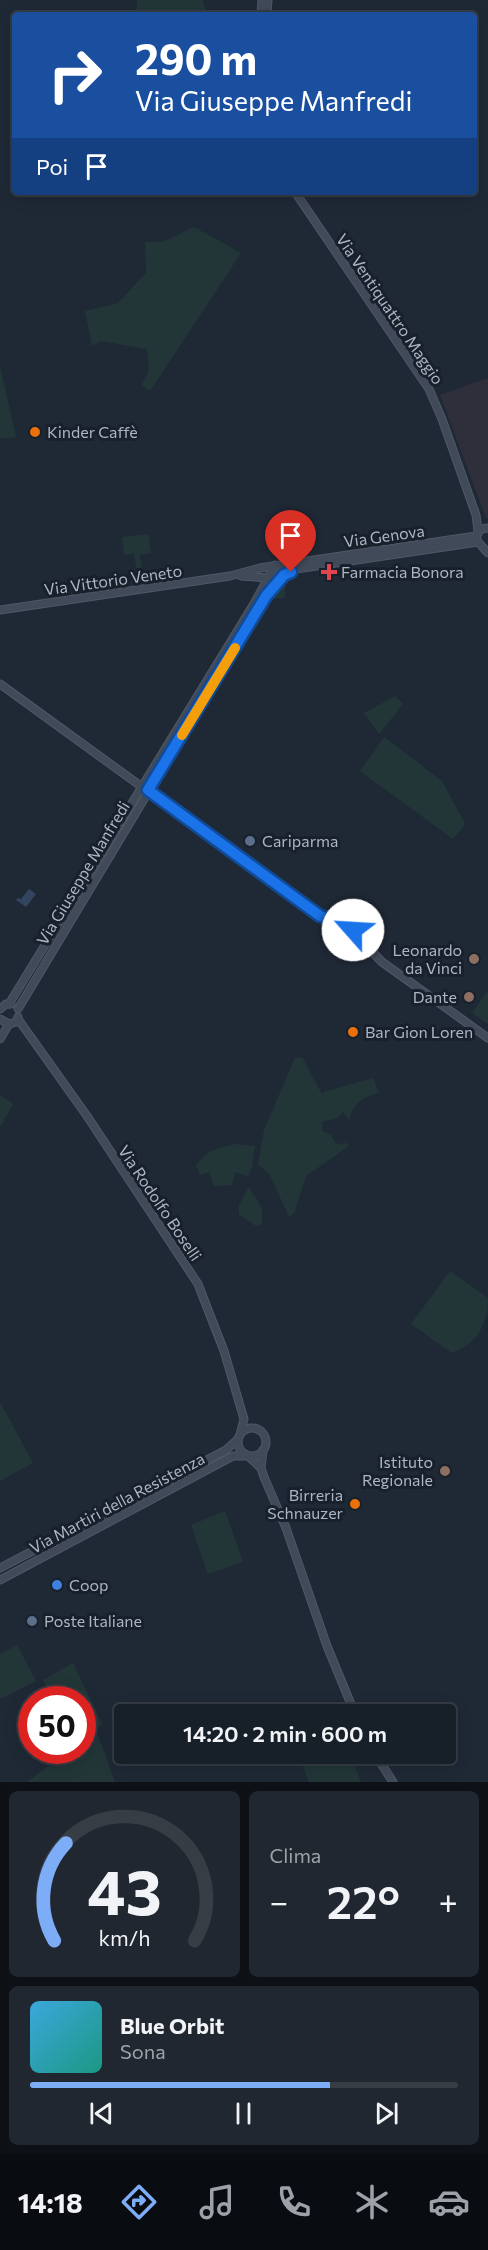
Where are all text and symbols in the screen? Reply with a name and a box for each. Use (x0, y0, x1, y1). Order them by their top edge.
text: 290 m (135, 32, 257, 84)
icon: right (36, 36, 114, 114)
text: Via Giuseppe Manfredi (135, 84, 412, 117)
icon: arrive (80, 150, 113, 183)
text: Poi (36, 153, 68, 180)
street label: Via Ventiquattro Maggio (333, 230, 448, 388)
place label: Kinder Caffè (47, 422, 138, 441)
marker: Kinder Caffè (28, 425, 42, 439)
pin (265, 510, 316, 572)
icon: arrive (274, 519, 307, 552)
street label: Via Genova (342, 520, 426, 551)
street label: Via Vittorio Veneto (43, 560, 183, 599)
place label: Farmacia Bonora (341, 562, 464, 581)
marker: Farmacia Bonora (322, 565, 336, 579)
street label: Via Giuseppe Manfredi (32, 797, 133, 948)
place label: Cariparma (262, 831, 338, 850)
marker: Cariparma (243, 834, 257, 848)
position arrow (321, 898, 385, 962)
place label: Leonardo da Vinci (392, 940, 462, 977)
marker: Leonardo da Vinci (467, 952, 481, 966)
place label: Dante (413, 987, 457, 1006)
marker: Dante (462, 990, 476, 1004)
place label: Bar Gion Loren (365, 1022, 473, 1041)
marker: Bar Gion Loren (346, 1025, 360, 1039)
street label: Via Rodolfo Boselli (115, 1141, 206, 1264)
street label: Via Martiri della Resistenza (26, 1448, 208, 1557)
place label: Istituto Regionale (362, 1452, 433, 1489)
marker: Istituto Regionale (438, 1464, 452, 1478)
place label: Birreria Schnauzer (267, 1485, 344, 1522)
marker: Birreria Schnauzer (348, 1497, 362, 1511)
place label: Coop (69, 1575, 109, 1594)
marker: Coop (50, 1578, 64, 1592)
place label: Poste Italiane (44, 1611, 142, 1630)
marker: Poste Italiane (25, 1614, 39, 1628)
speed limit sign: 50 (18, 1686, 96, 1764)
text: 14:20 · 2 min · 600 m (183, 1720, 387, 1747)
text: Clima (270, 1843, 321, 1867)
text: 43 (87, 1852, 162, 1928)
text: 22° (327, 1873, 400, 1928)
text: − (270, 1880, 288, 1921)
text: + (439, 1880, 458, 1921)
text: km/h (98, 1924, 150, 1950)
text: Blue Orbit (120, 2012, 224, 2039)
text: Sona (120, 2039, 166, 2063)
icon: previous (85, 2097, 118, 2130)
icon: pause (227, 2097, 260, 2130)
icon: next (370, 2097, 403, 2130)
icon: directions (118, 2181, 160, 2223)
icon: music (196, 2181, 238, 2223)
icon: phone (273, 2181, 315, 2223)
icon: climate (351, 2181, 393, 2223)
icon: car (428, 2181, 470, 2223)
text: 14:18 (18, 2186, 83, 2219)

